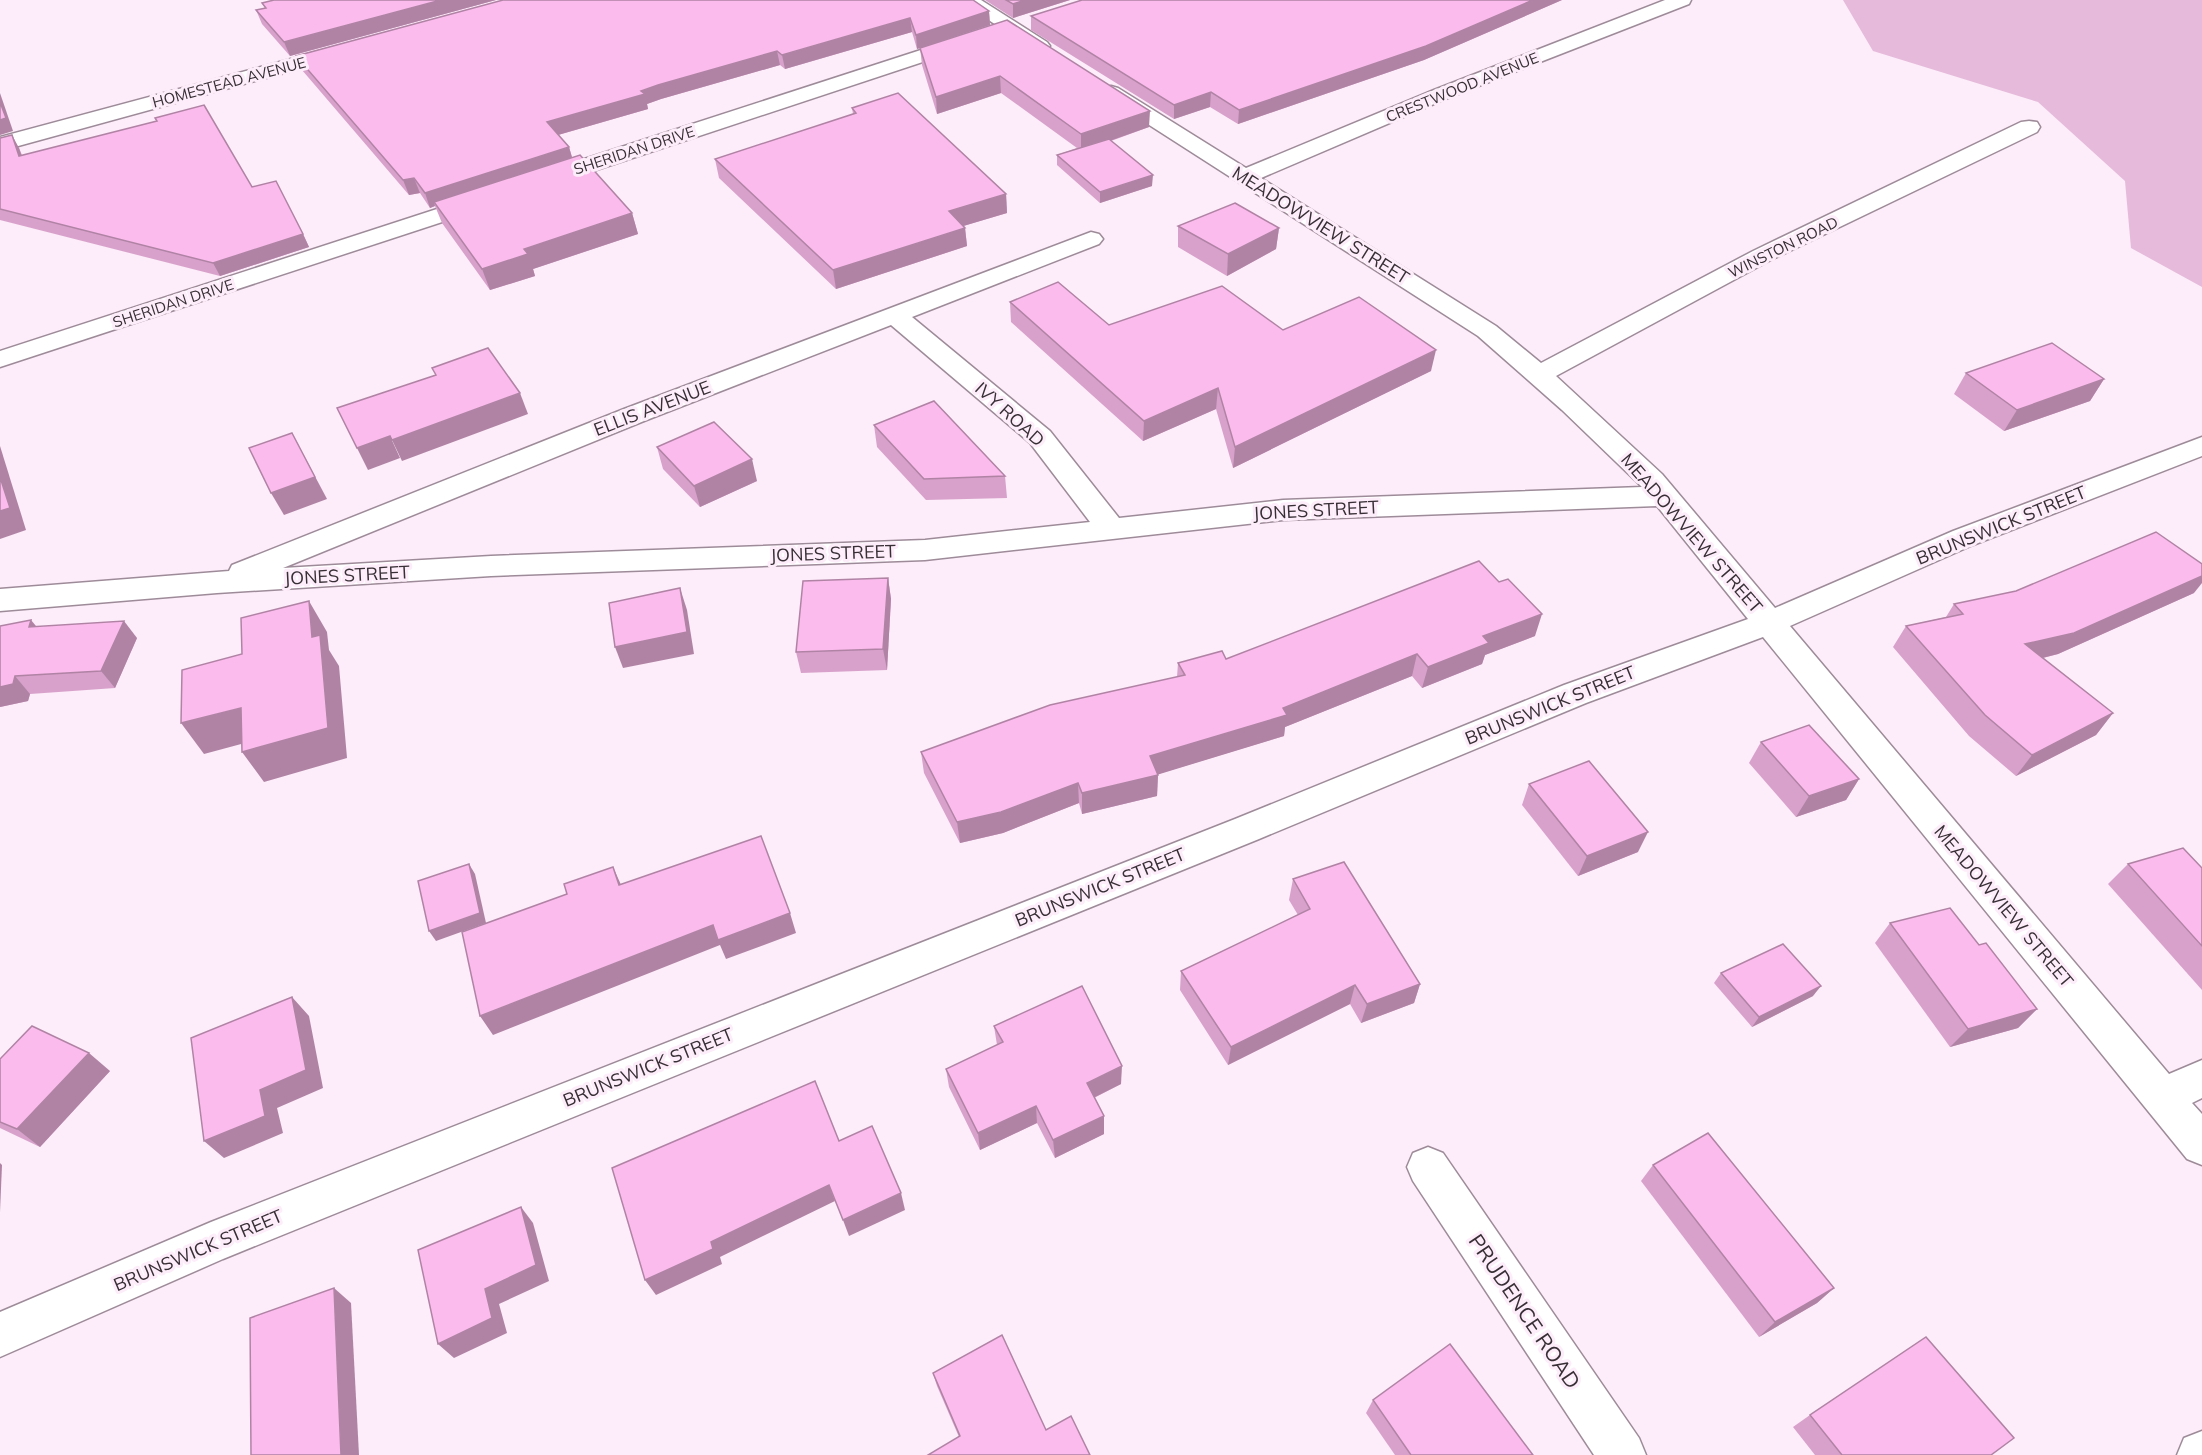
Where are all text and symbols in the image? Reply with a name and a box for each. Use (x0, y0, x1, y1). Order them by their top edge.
street label: CRESTWOOD AVENUE (1383, 48, 1541, 126)
street label: HOMESTEAD AVENUE (150, 52, 308, 112)
street label: SHERIDAN DRIVE (571, 121, 697, 178)
street label: MEADOWVIEW STREET (1228, 161, 1414, 289)
street label: WINSTON ROAD (1725, 212, 1841, 282)
street label: SHERIDAN DRIVE (110, 274, 236, 331)
street label: ELLIS AVENUE (590, 375, 714, 441)
street label: IVY ROAD (970, 377, 1050, 451)
street label: MEADOWVIEW STREET (1616, 448, 1768, 618)
street label: BRUNSWICK STREET (1913, 480, 2090, 570)
street label: JONES STREET (1253, 495, 1379, 525)
street label: JONES STREET (770, 539, 896, 567)
street label: JONES STREET (284, 560, 410, 590)
street label: BRUNSWICK STREET (1462, 660, 1639, 750)
street label: MEADOWVIEW STREET (1929, 820, 2079, 992)
street label: BRUNSWICK STREET (1012, 842, 1189, 932)
street label: BRUNSWICK STREET (560, 1022, 737, 1112)
street label: BRUNSWICK STREET (110, 1204, 286, 1296)
street label: PRUDENCE ROAD (1464, 1229, 1586, 1393)

